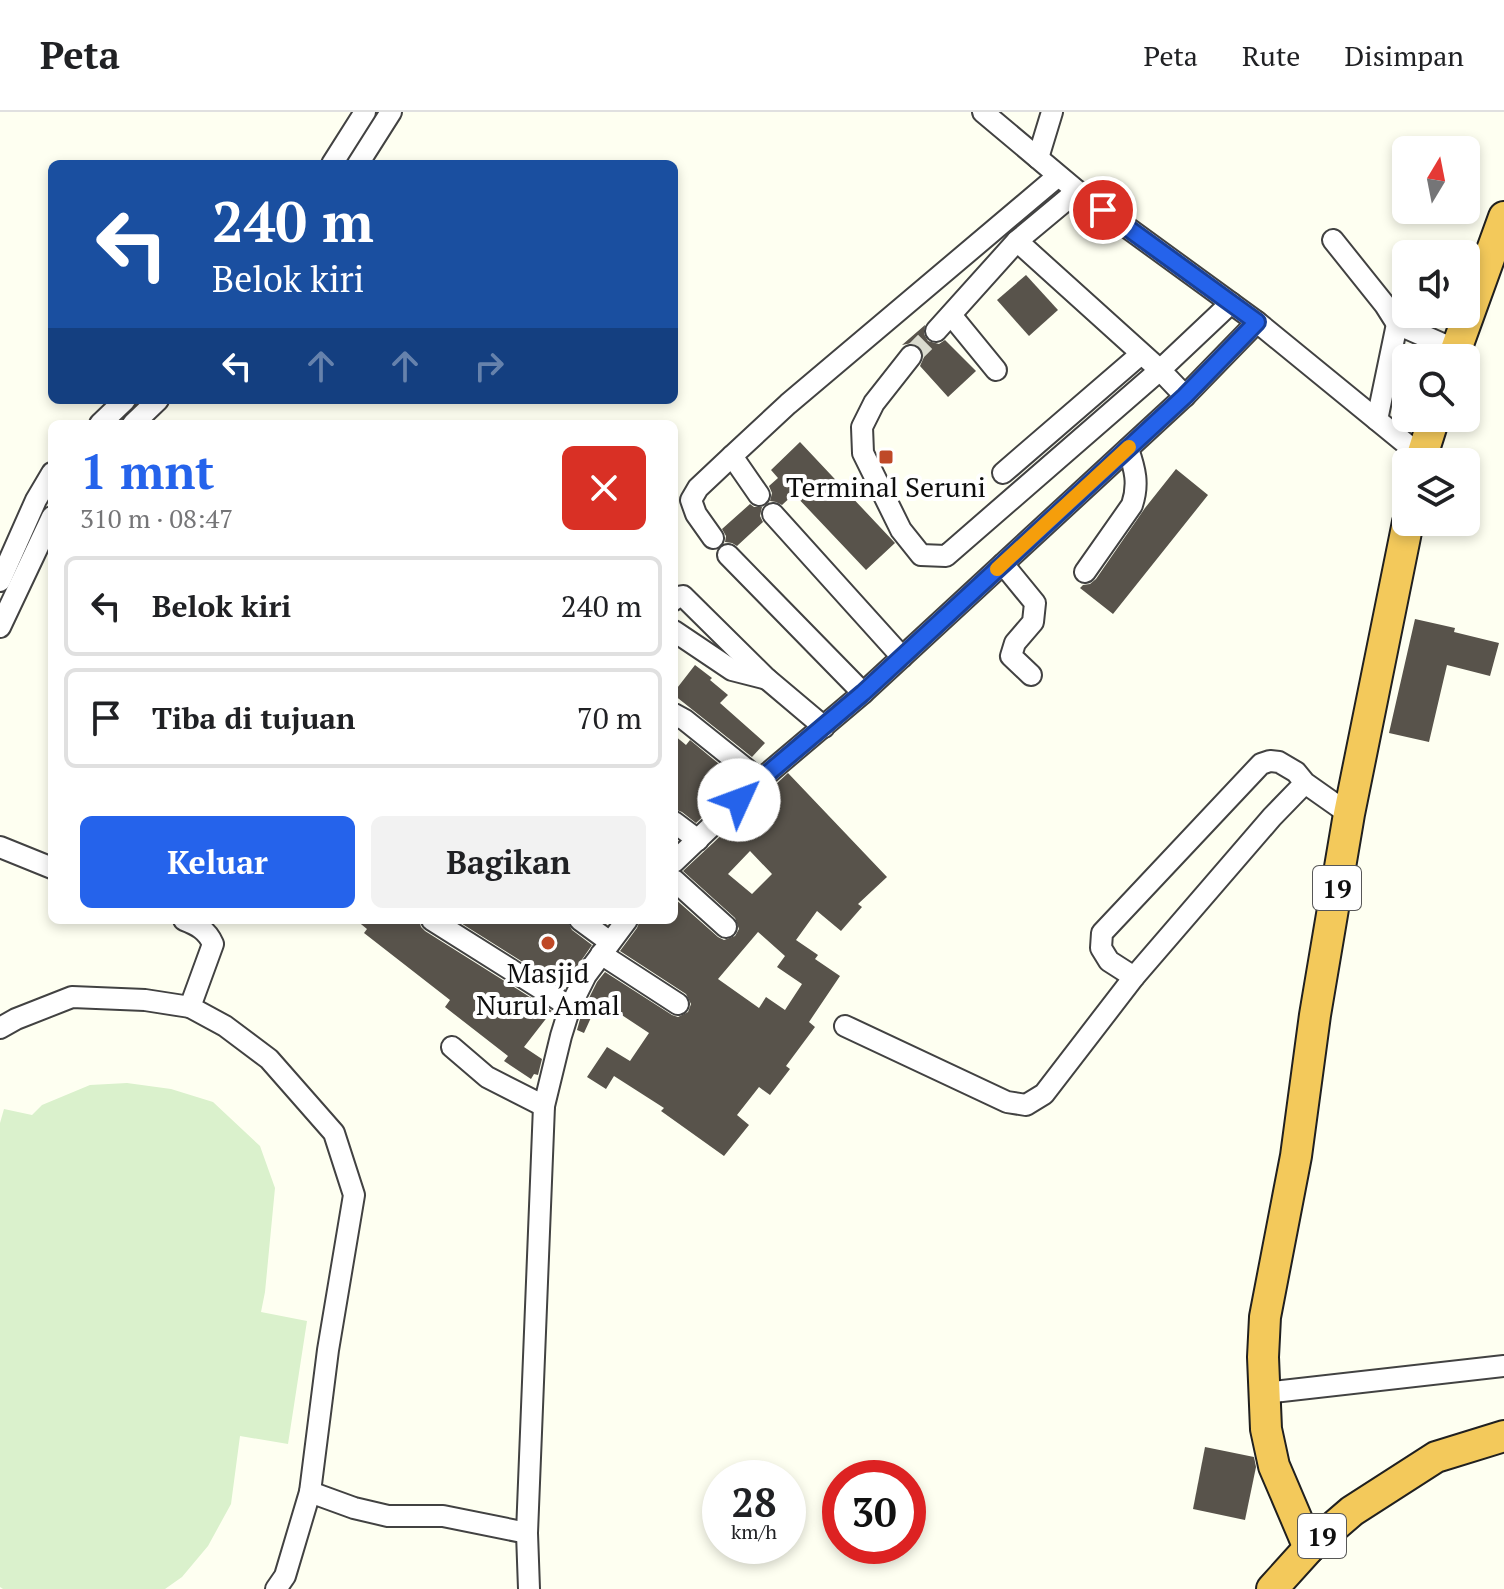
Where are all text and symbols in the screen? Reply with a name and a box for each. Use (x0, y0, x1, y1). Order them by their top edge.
text: Peta (40, 30, 120, 80)
text: Peta (1144, 37, 1198, 74)
text: Rute (1242, 37, 1300, 74)
text: Disimpan (1344, 37, 1464, 74)
north arrow (1392, 136, 1480, 224)
map controls (1392, 136, 1480, 536)
pin (1069, 176, 1137, 244)
text: 240 m (212, 184, 374, 258)
icon: arrive (1081, 188, 1125, 232)
icon: left (80, 192, 184, 296)
button: sound (1392, 240, 1480, 328)
text: Belok kiri (212, 255, 364, 302)
icon: left (215, 344, 259, 388)
icon: ahead (299, 344, 343, 388)
icon: ahead (383, 344, 427, 388)
icon: right (467, 344, 511, 388)
button: search (1392, 344, 1480, 432)
text: 1 mnt (80, 439, 215, 503)
button: close (562, 446, 646, 530)
marker: Terminal Seruni (877, 448, 895, 466)
button: layers (1392, 448, 1480, 536)
place label: Terminal Seruni (786, 468, 986, 505)
text: 310 m · 08:47 (80, 501, 233, 535)
icon: left (84, 584, 128, 628)
text: Belok kiri (152, 586, 291, 626)
text: 240 m (561, 586, 642, 626)
icon: arrive (84, 696, 128, 740)
text: Tiba di tujuan (152, 698, 355, 738)
text: 70 m (577, 698, 642, 738)
position arrow (697, 758, 781, 842)
button: Keluar (80, 816, 355, 908)
button: Bagikan (371, 816, 646, 908)
road number: 19 (1313, 866, 1361, 910)
marker: Masjid Nurul Amal (539, 934, 557, 952)
place label: Masjid Nurul Amal (476, 954, 620, 1023)
speed limit sign: 30 (822, 1460, 926, 1564)
text: 28 (731, 1475, 777, 1528)
road number: 19 (1298, 1514, 1346, 1558)
text: km/h (731, 1518, 777, 1545)

